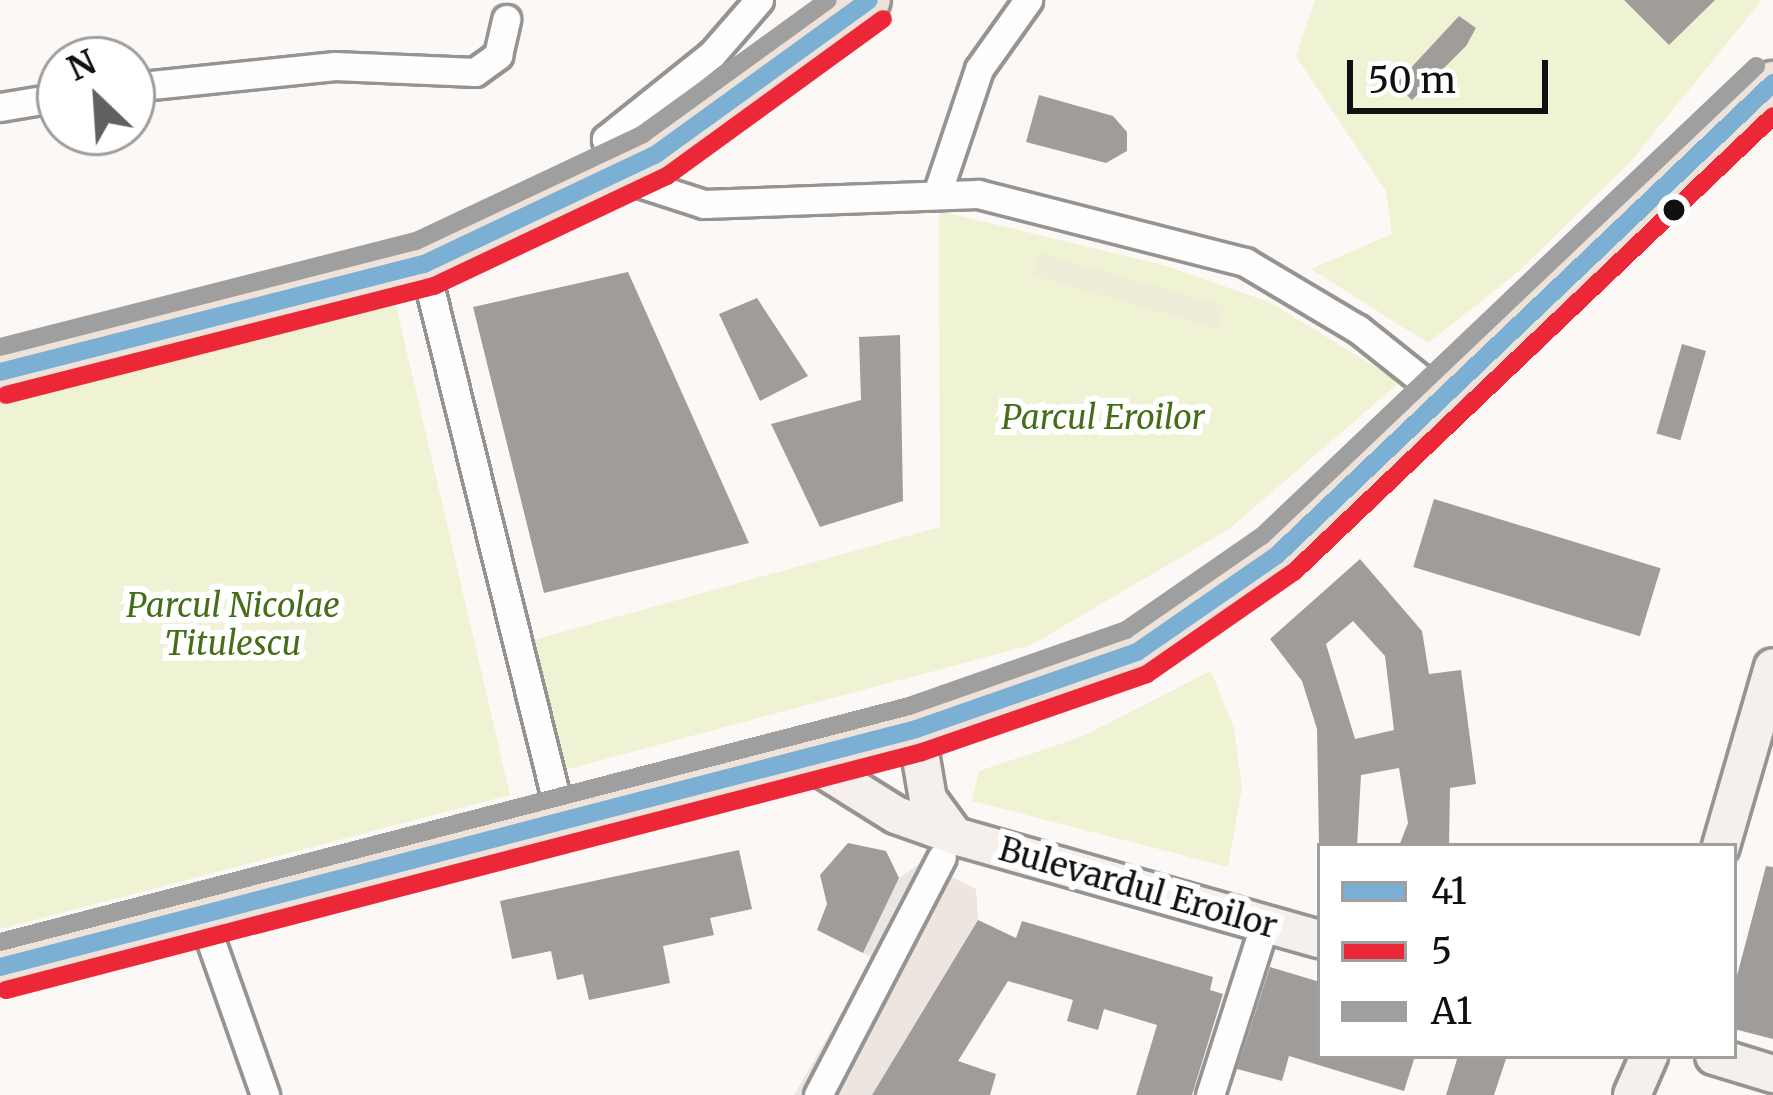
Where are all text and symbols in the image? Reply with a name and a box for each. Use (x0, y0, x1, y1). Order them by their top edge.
north arrow (36, 36, 156, 156)
scale bar (1353, 36, 1554, 110)
text: N (61, 42, 102, 90)
text: 50 m (1368, 58, 1456, 103)
unlabelled marker (1663, 199, 1685, 221)
park label: Parcul Eroilor (1001, 398, 1205, 438)
park label: Parcul Nicolae Titulescu (126, 586, 340, 664)
street label: Bulevardul Eroilor (994, 829, 1282, 947)
legend (1317, 843, 1737, 1059)
text: 41 (1431, 869, 1467, 914)
text: 5 (1431, 929, 1452, 974)
text: A1 (1431, 989, 1472, 1034)

